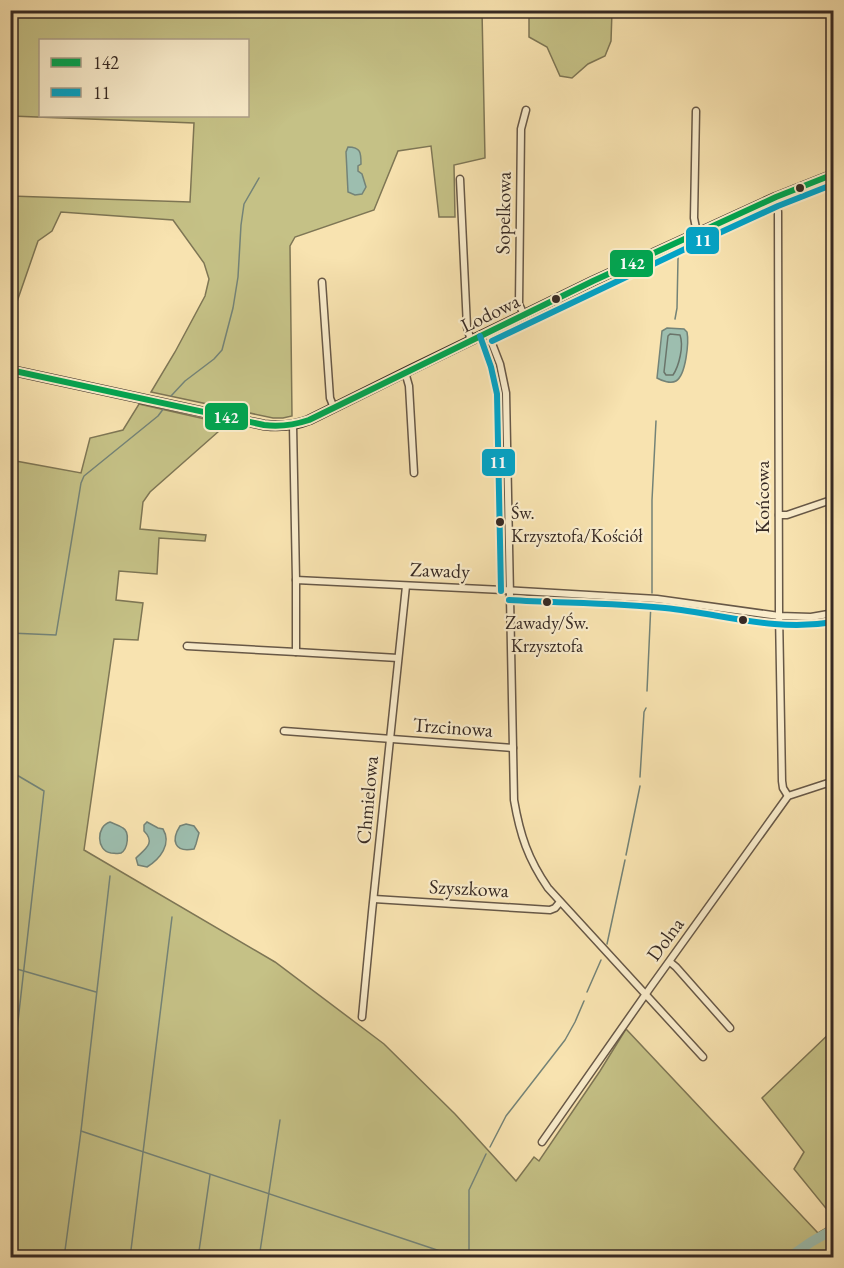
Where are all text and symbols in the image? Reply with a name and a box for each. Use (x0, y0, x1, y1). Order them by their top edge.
legend (39, 39, 249, 117)
text: 142 (93, 51, 119, 74)
text: 11 (93, 81, 110, 104)
street label: Sopelkowa (489, 171, 517, 254)
unlabelled marker (794, 182, 806, 194)
line badge: 11 (685, 226, 720, 255)
text: 11 (695, 230, 711, 251)
line badge: 142 (609, 249, 654, 278)
text: 142 (619, 253, 645, 274)
street label: Lodowa (456, 288, 524, 338)
unlabelled marker (550, 293, 562, 305)
line badge: 142 (204, 402, 249, 431)
text: 142 (213, 407, 239, 428)
line badge: 11 (481, 448, 516, 477)
text: 11 (490, 452, 506, 473)
street label: Końcowa (749, 461, 775, 533)
place label: Św. Krzysztofa/Kościół (511, 501, 643, 547)
marker: Św. Krzysztofa/Kościół (494, 516, 506, 528)
street label: Zawady (410, 556, 471, 584)
marker: Zawady/Św. Krzysztofa (541, 596, 553, 608)
place label: Zawady/Św. Krzysztofa (505, 611, 589, 657)
unlabelled marker (737, 614, 749, 626)
street label: Trzcinowa (412, 711, 494, 743)
street label: Chmielowa (350, 755, 384, 845)
street label: Szyszkowa (428, 873, 510, 903)
street label: Dolna (640, 912, 690, 966)

